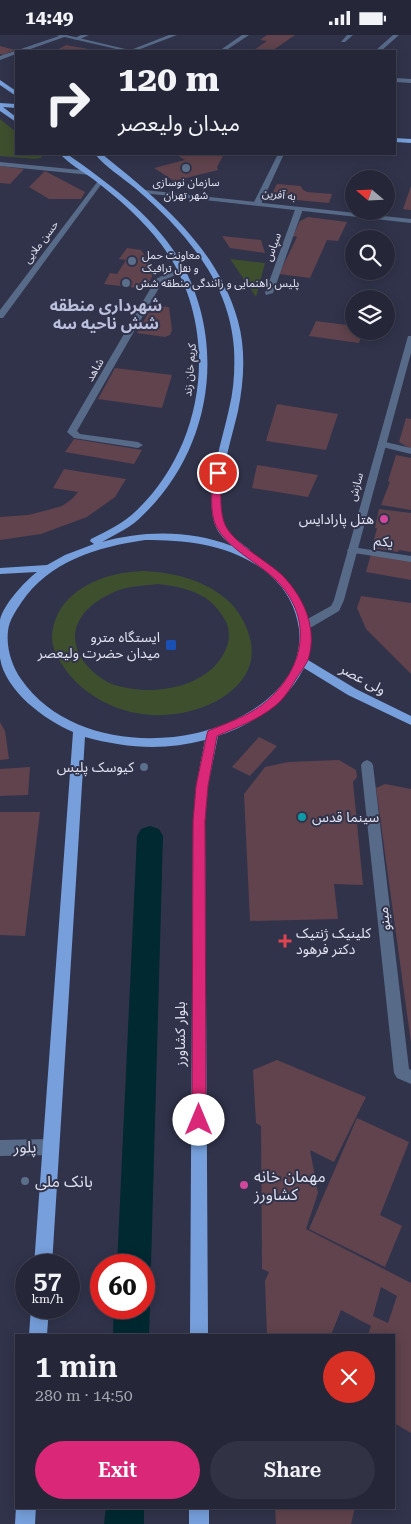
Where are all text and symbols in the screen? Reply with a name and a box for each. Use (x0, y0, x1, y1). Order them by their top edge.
text: 14:49 (25, 6, 74, 29)
text: 120 m (118, 59, 219, 100)
icon: right (35, 70, 100, 135)
text: میدان ولیعصر (118, 111, 240, 136)
marker: سازمان نوسازی شهر تهران (180, 162, 192, 174)
north arrow (345, 170, 395, 220)
map controls (345, 170, 395, 340)
place label: سازمان نوسازی شهر تهران (152, 176, 220, 202)
street label: به آفرین (261, 187, 297, 203)
street label: حسن ملایی (21, 218, 62, 266)
button: search (345, 230, 395, 280)
street label: سپاس (262, 231, 285, 263)
place label: معاونت حمل و نقل ترافیک (142, 249, 200, 275)
marker: معاونت حمل و نقل ترافیک (126, 255, 138, 267)
marker: پلیس راهنمایی و رانندگی منطقه شش (120, 277, 132, 289)
place label: پلیس راهنمایی و رانندگی منطقه شش (136, 277, 299, 291)
button: layers (345, 290, 395, 340)
district label: شهرداری منطقه شش ناحیه سه (50, 296, 162, 333)
street label: کریم خان زند (181, 342, 201, 397)
street label: شاهد (83, 356, 107, 384)
pin (197, 452, 239, 494)
icon: arrive (204, 459, 232, 487)
street label: سازش (346, 471, 366, 503)
place label: هتل پارادایس (299, 511, 374, 529)
marker: هتل پارادایس (378, 513, 390, 525)
street label: یکم (373, 532, 395, 553)
place label: ایستگاه مترو میدان حضرت ولیعصر (37, 629, 160, 662)
marker: ایستگاه مترو میدان حضرت ولیعصر (164, 638, 178, 652)
street label: ولی عصر (336, 660, 389, 699)
place label: کیوسک پلیس (57, 759, 134, 777)
marker: کیوسک پلیس (138, 761, 150, 773)
place label: سینما قدس (312, 809, 379, 826)
marker: سینما قدس (296, 811, 308, 823)
street label: مینو (375, 906, 394, 932)
place label: کلینیک ژنتیک دکتر فرهود (296, 925, 371, 958)
marker: کلینیک ژنتیک دکتر فرهود (278, 934, 292, 948)
street label: بلوار کشاورز (172, 1001, 189, 1067)
position arrow (172, 1093, 224, 1145)
street label: پلور (12, 1137, 37, 1158)
place label: مهمان خانه كشاورز (253, 1167, 326, 1204)
place label: بانک ملی (35, 1172, 93, 1191)
marker: بانک ملی (19, 1175, 31, 1187)
marker: مهمان خانه كشاورز (238, 1179, 250, 1191)
speed limit sign: 60 (90, 1254, 155, 1319)
text: 57 (33, 1266, 62, 1295)
text: km/h (31, 1292, 64, 1306)
text: 1 min (35, 1349, 118, 1384)
button: close (323, 1351, 375, 1403)
text: 280 m · 14:50 (35, 1386, 133, 1405)
button: Exit (35, 1441, 200, 1499)
button: Share (210, 1441, 375, 1499)

